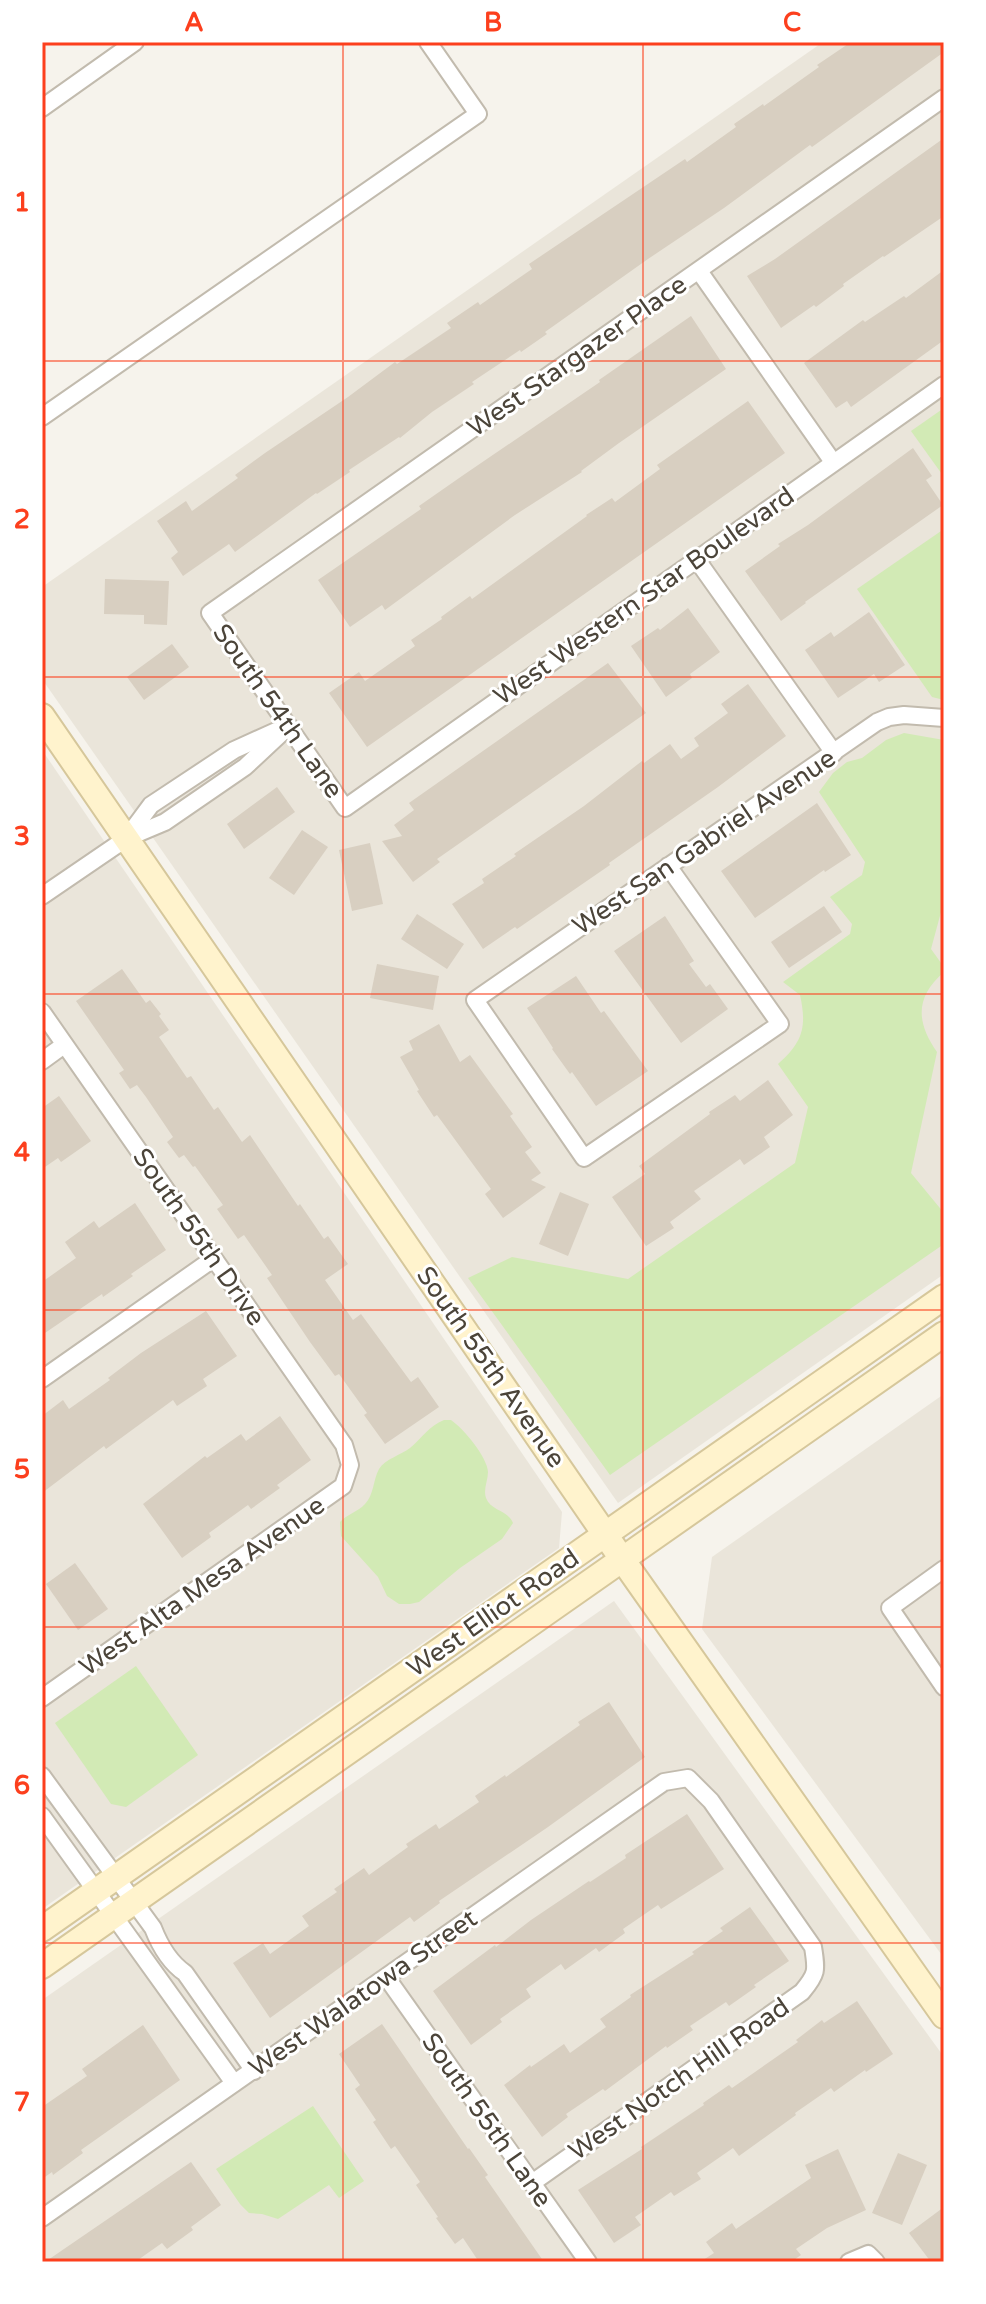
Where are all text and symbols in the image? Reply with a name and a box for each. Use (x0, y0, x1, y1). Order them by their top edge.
text: A (184, 7, 204, 38)
text: B (484, 7, 502, 38)
text: C (783, 7, 801, 38)
text: 1 (14, 187, 30, 218)
street label: West Stargazer Place (461, 269, 693, 443)
street label: West Western Star Boulevard (488, 480, 800, 712)
text: 2 (14, 504, 30, 535)
street label: South 54th Lane (206, 618, 350, 804)
street label: West San Gabriel Avenue (567, 742, 841, 942)
text: 3 (14, 821, 30, 852)
text: 4 (14, 1137, 30, 1168)
street label: South 55th Drive (126, 1142, 272, 1332)
street label: South 55th Avenue (410, 1260, 572, 1474)
text: 5 (14, 1454, 30, 1485)
street label: West Alta Mesa Avenue (73, 1489, 331, 1683)
street label: West Elliot Road (401, 1542, 585, 1684)
text: 6 (14, 1770, 30, 1801)
street label: West Walatowa Street (243, 1903, 483, 2083)
street label: West Notch Hill Road (563, 1991, 795, 2167)
street label: South 55th Lane (415, 2027, 559, 2213)
text: 7 (14, 2087, 30, 2118)

